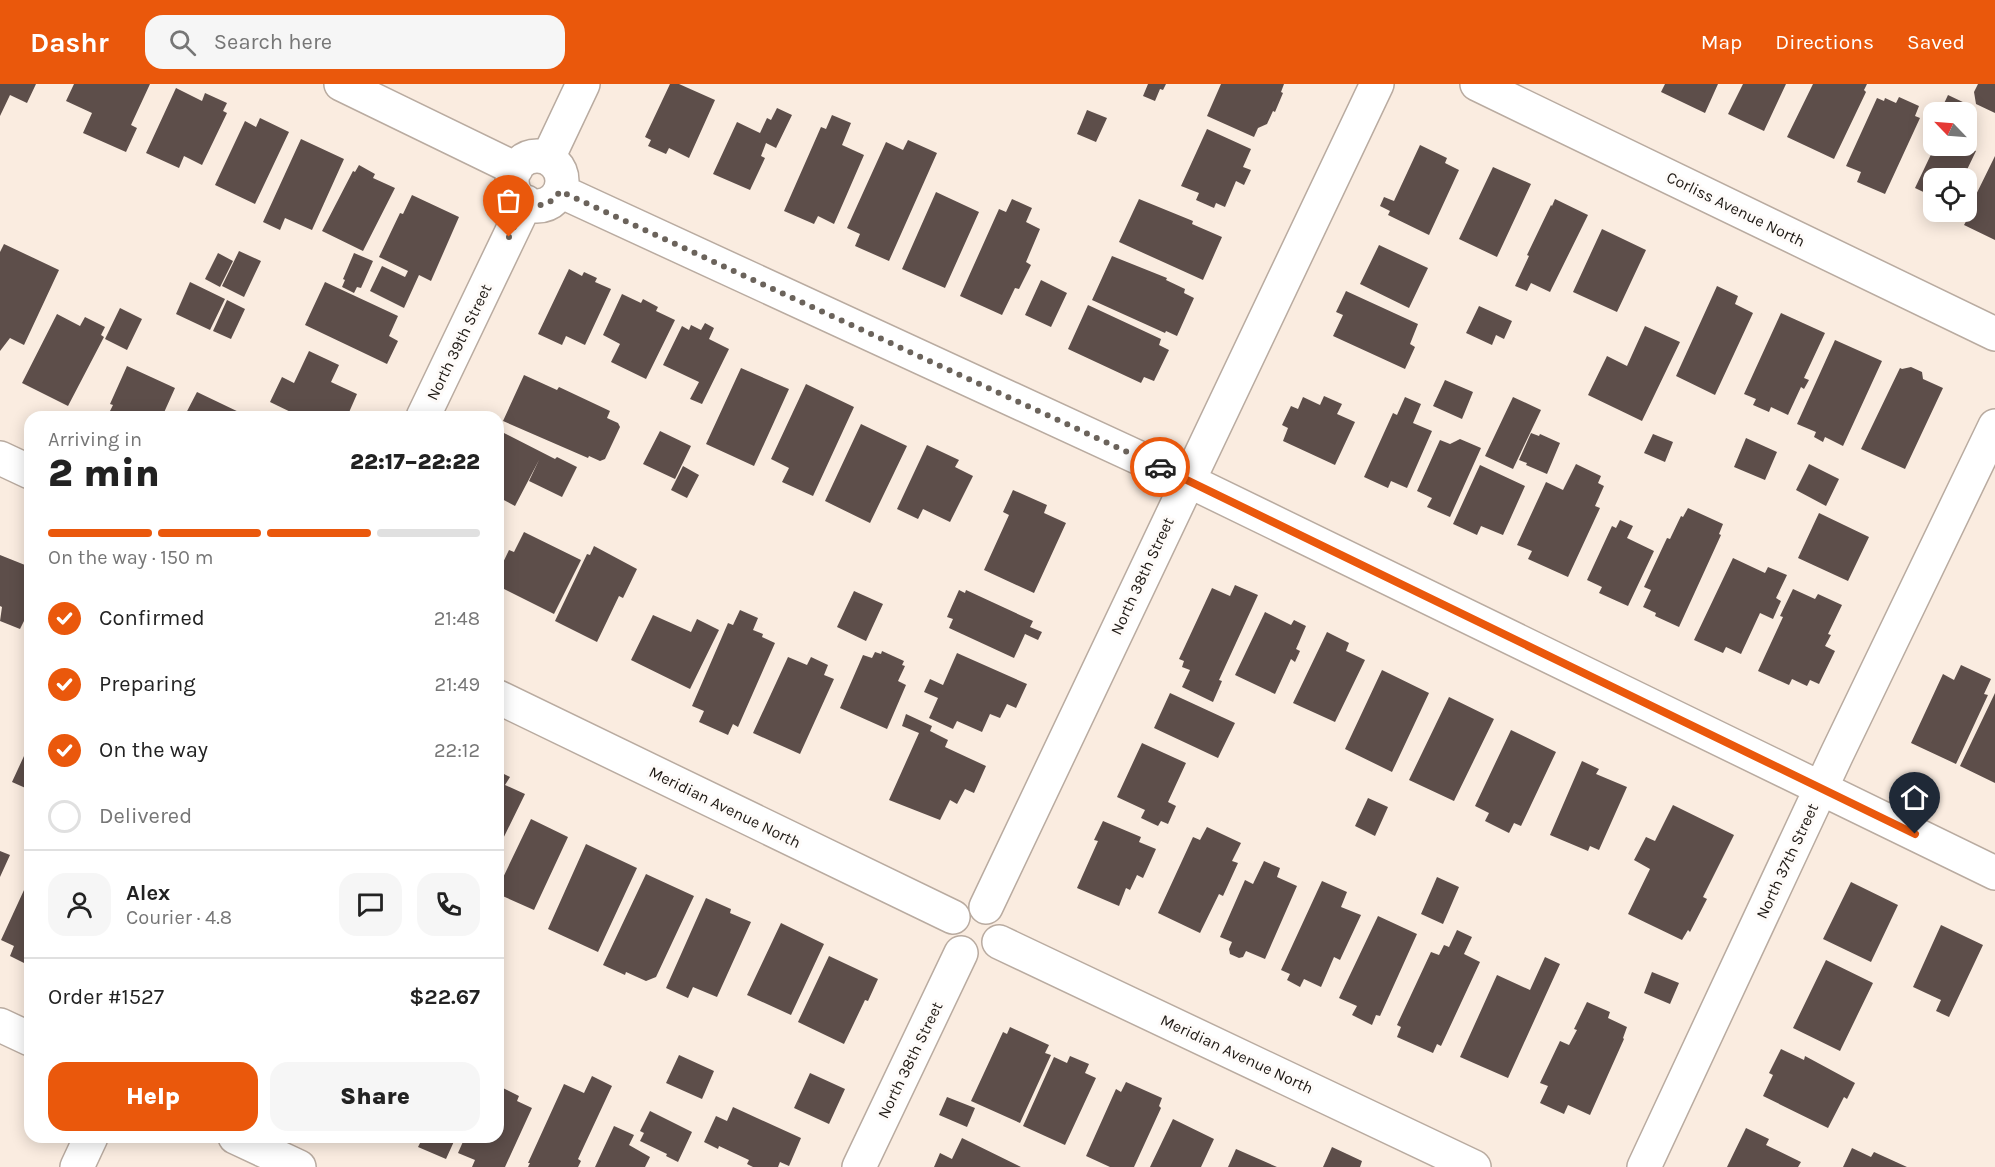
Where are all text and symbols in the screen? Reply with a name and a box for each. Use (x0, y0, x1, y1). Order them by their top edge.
search box (145, 15, 565, 69)
text: Dashr (30, 26, 109, 59)
icon: search (166, 26, 199, 59)
text: Search here (214, 29, 332, 55)
text: Map (1701, 30, 1742, 54)
text: Directions (1775, 30, 1874, 54)
text: Saved (1907, 30, 1965, 54)
north arrow (1923, 102, 1977, 156)
map controls (1923, 102, 1977, 222)
street label: Corliss Avenue North (1664, 167, 1808, 251)
button: locate (1923, 168, 1977, 222)
pin (483, 175, 534, 237)
icon: bag (492, 184, 525, 217)
street label: North 39th Street (423, 281, 495, 403)
text: Arriving in (48, 428, 142, 451)
courier (1130, 437, 1190, 497)
text: 22:17–22:22 (350, 449, 480, 475)
text: 2 min (48, 450, 160, 496)
icon: car (1144, 451, 1177, 484)
street label: North 38th Street (1106, 514, 1178, 638)
text: On the way · 150 m (48, 546, 213, 569)
icon: check (48, 602, 81, 635)
text: Confirmed (99, 605, 205, 631)
text: 21:48 (434, 607, 480, 630)
icon: check (48, 668, 81, 701)
text: Preparing (99, 671, 196, 697)
text: 21:49 (434, 673, 480, 696)
icon: check (48, 734, 81, 767)
text: On the way (99, 737, 208, 763)
text: 22:12 (434, 739, 480, 762)
street label: Meridian Avenue North (646, 762, 804, 852)
pin (1889, 772, 1940, 834)
icon: home (1898, 781, 1931, 814)
street label: North 37th Street (1752, 800, 1822, 922)
text: Delivered (99, 803, 192, 829)
button: person (48, 873, 111, 936)
button: chat (339, 873, 402, 936)
button: phone (417, 873, 480, 936)
text: Alex (126, 880, 170, 906)
text: Courier · 4.8 (126, 906, 232, 929)
text: Order #1527 (48, 984, 164, 1010)
text: $22.67 (409, 984, 480, 1010)
street label: North 38th Street (873, 998, 947, 1122)
street label: Meridian Avenue North (1158, 1010, 1316, 1098)
button: Help (48, 1062, 258, 1131)
button: Share (270, 1062, 480, 1131)

